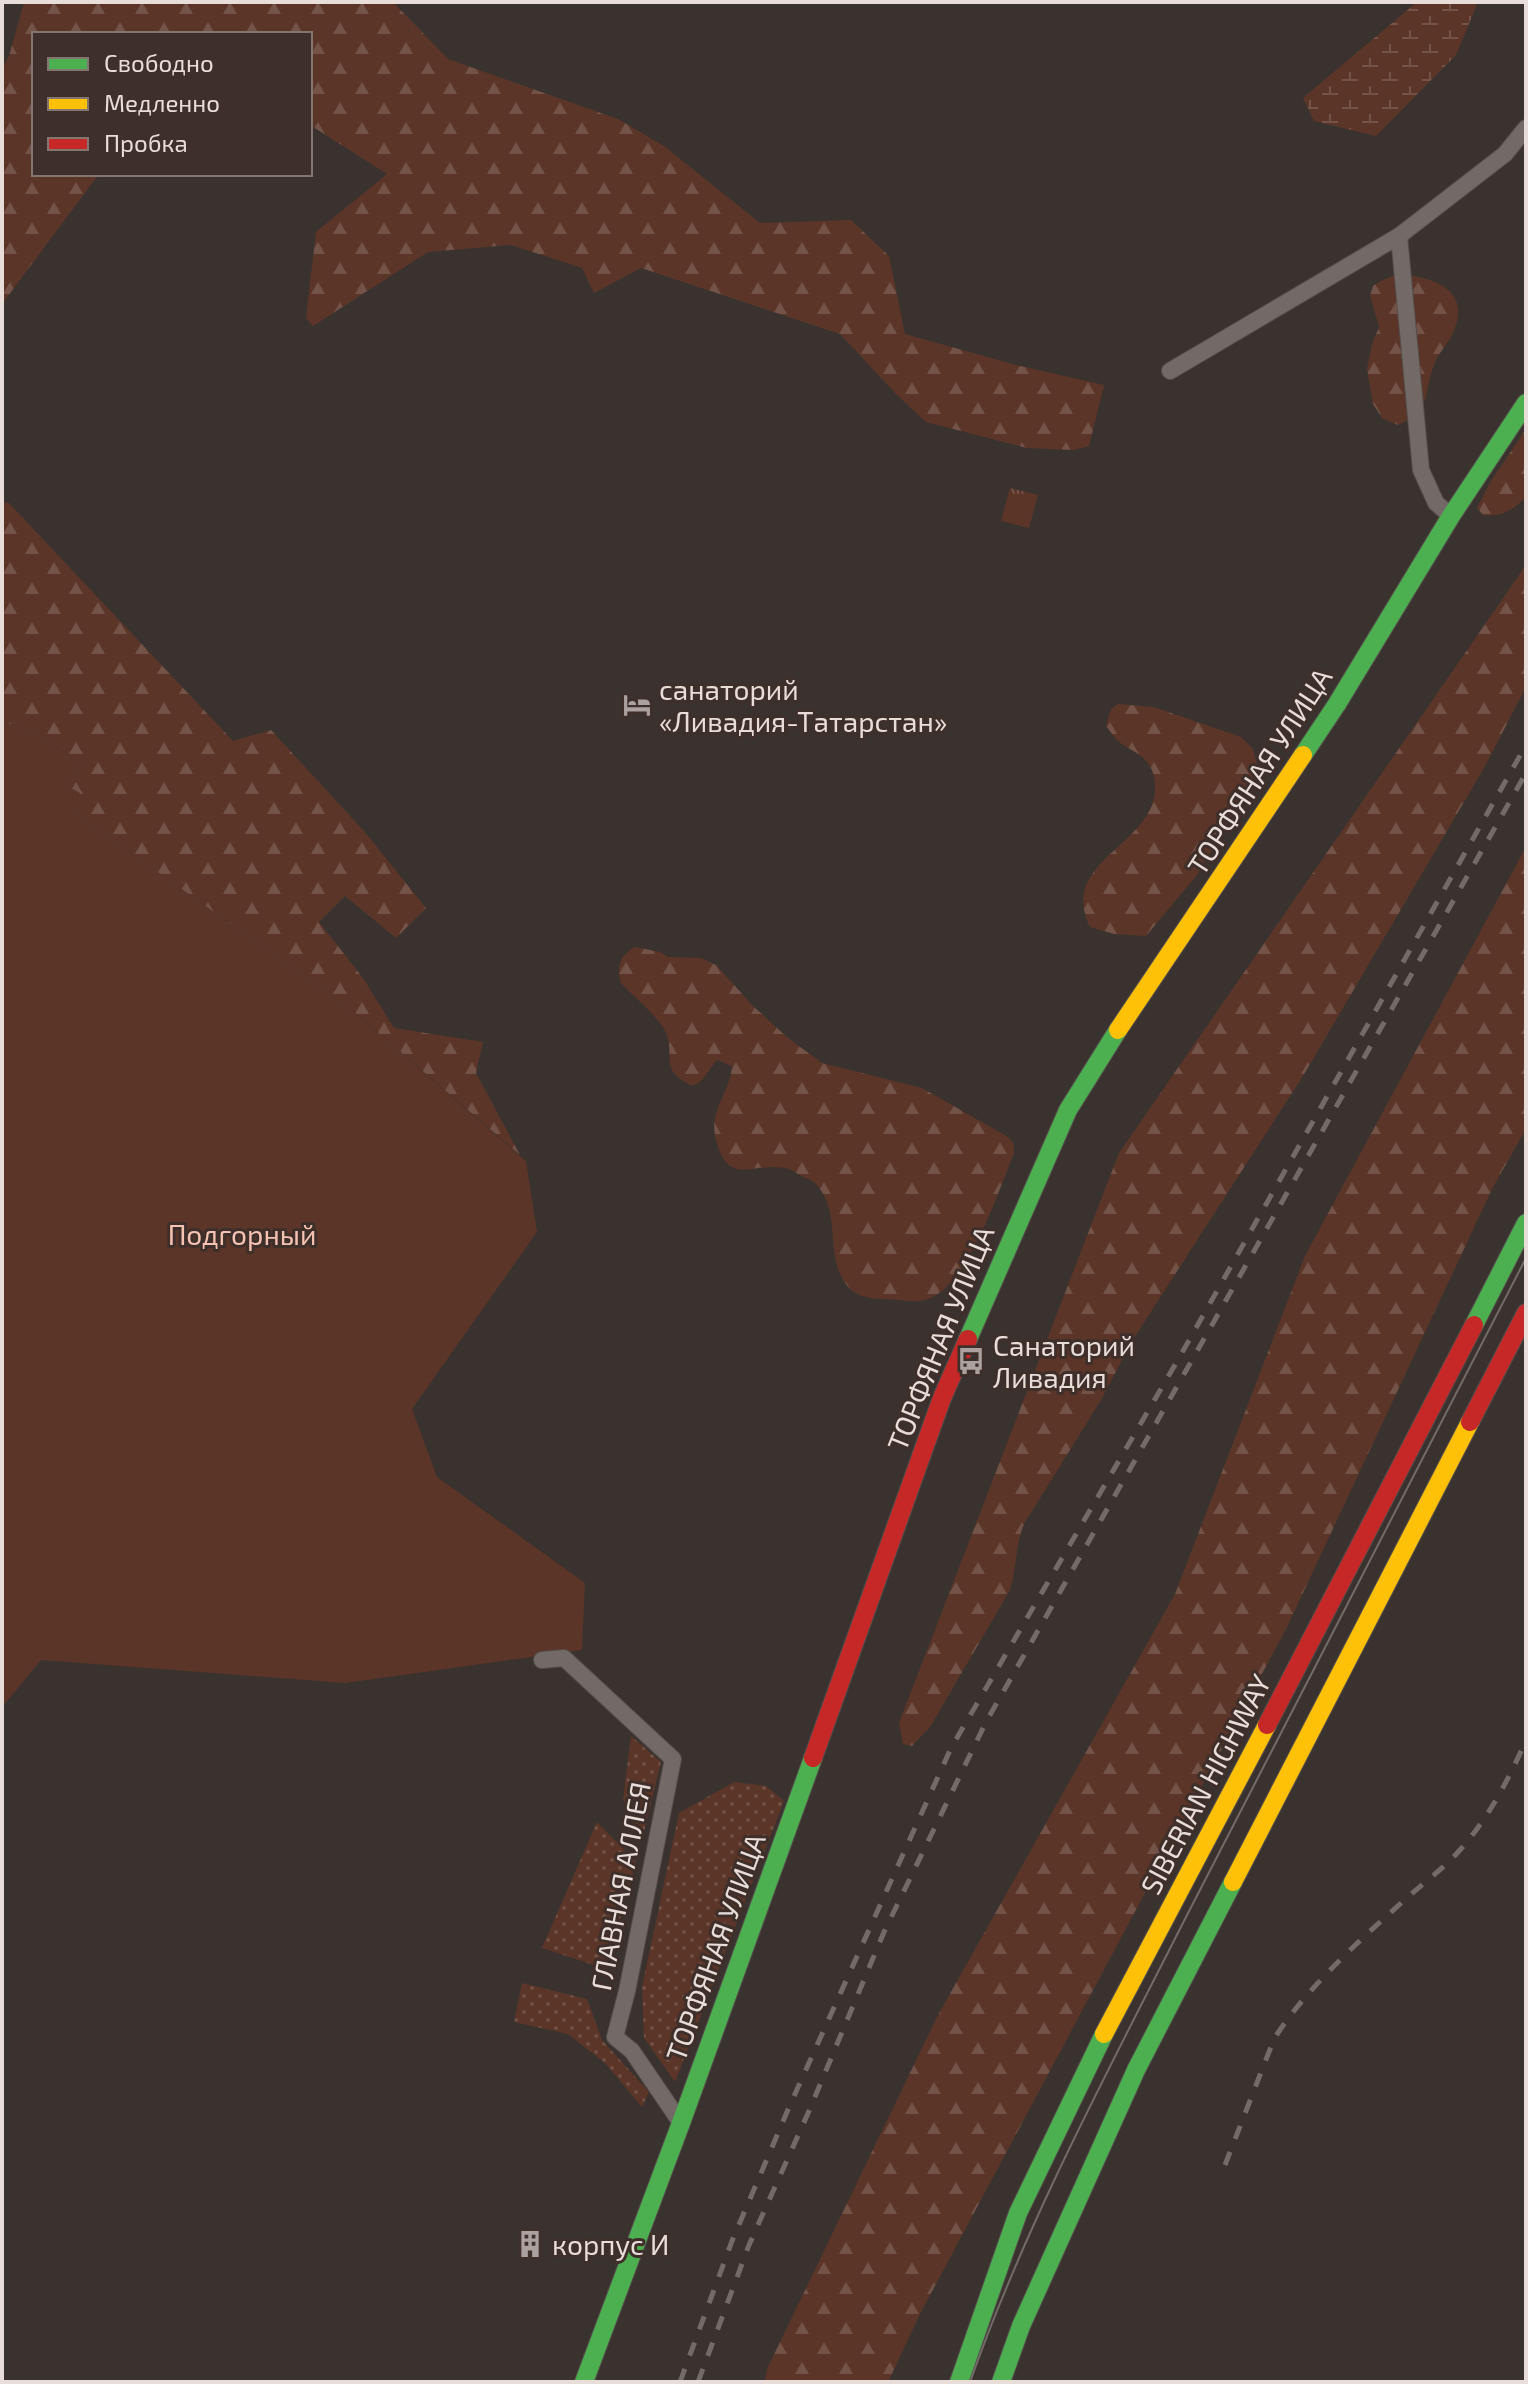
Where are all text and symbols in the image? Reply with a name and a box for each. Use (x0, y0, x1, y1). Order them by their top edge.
legend (32, 32, 312, 176)
text: Свободно (104, 48, 214, 77)
text: Медленно (104, 88, 220, 117)
text: Пробка (104, 128, 188, 157)
street label: ТОРФЯНАЯ УЛИЦА (1179, 661, 1339, 881)
place label: санаторий «Ливадия-Татарстан» (659, 672, 947, 738)
hotel icon: санаторий «Ливадия-Татарстан» (622, 690, 652, 720)
park label: Подгорный (168, 1217, 316, 1251)
street label: ТОРФЯНАЯ УЛИЦА (879, 1220, 1001, 1455)
place label: Санаторий Ливадия (993, 1328, 1135, 1394)
bus stop icon: Санаторий Ливадия (956, 1346, 986, 1376)
street label: SIBERIAN HIGHWAY (1133, 1668, 1277, 1900)
street label: ГЛАВНАЯ АЛЛЕЯ (583, 1779, 657, 1993)
street label: ТОРФЯНАЯ УЛИЦА (658, 1828, 772, 2065)
place label: корпус И (552, 2227, 669, 2261)
building icon: корпус И (515, 2229, 545, 2259)

